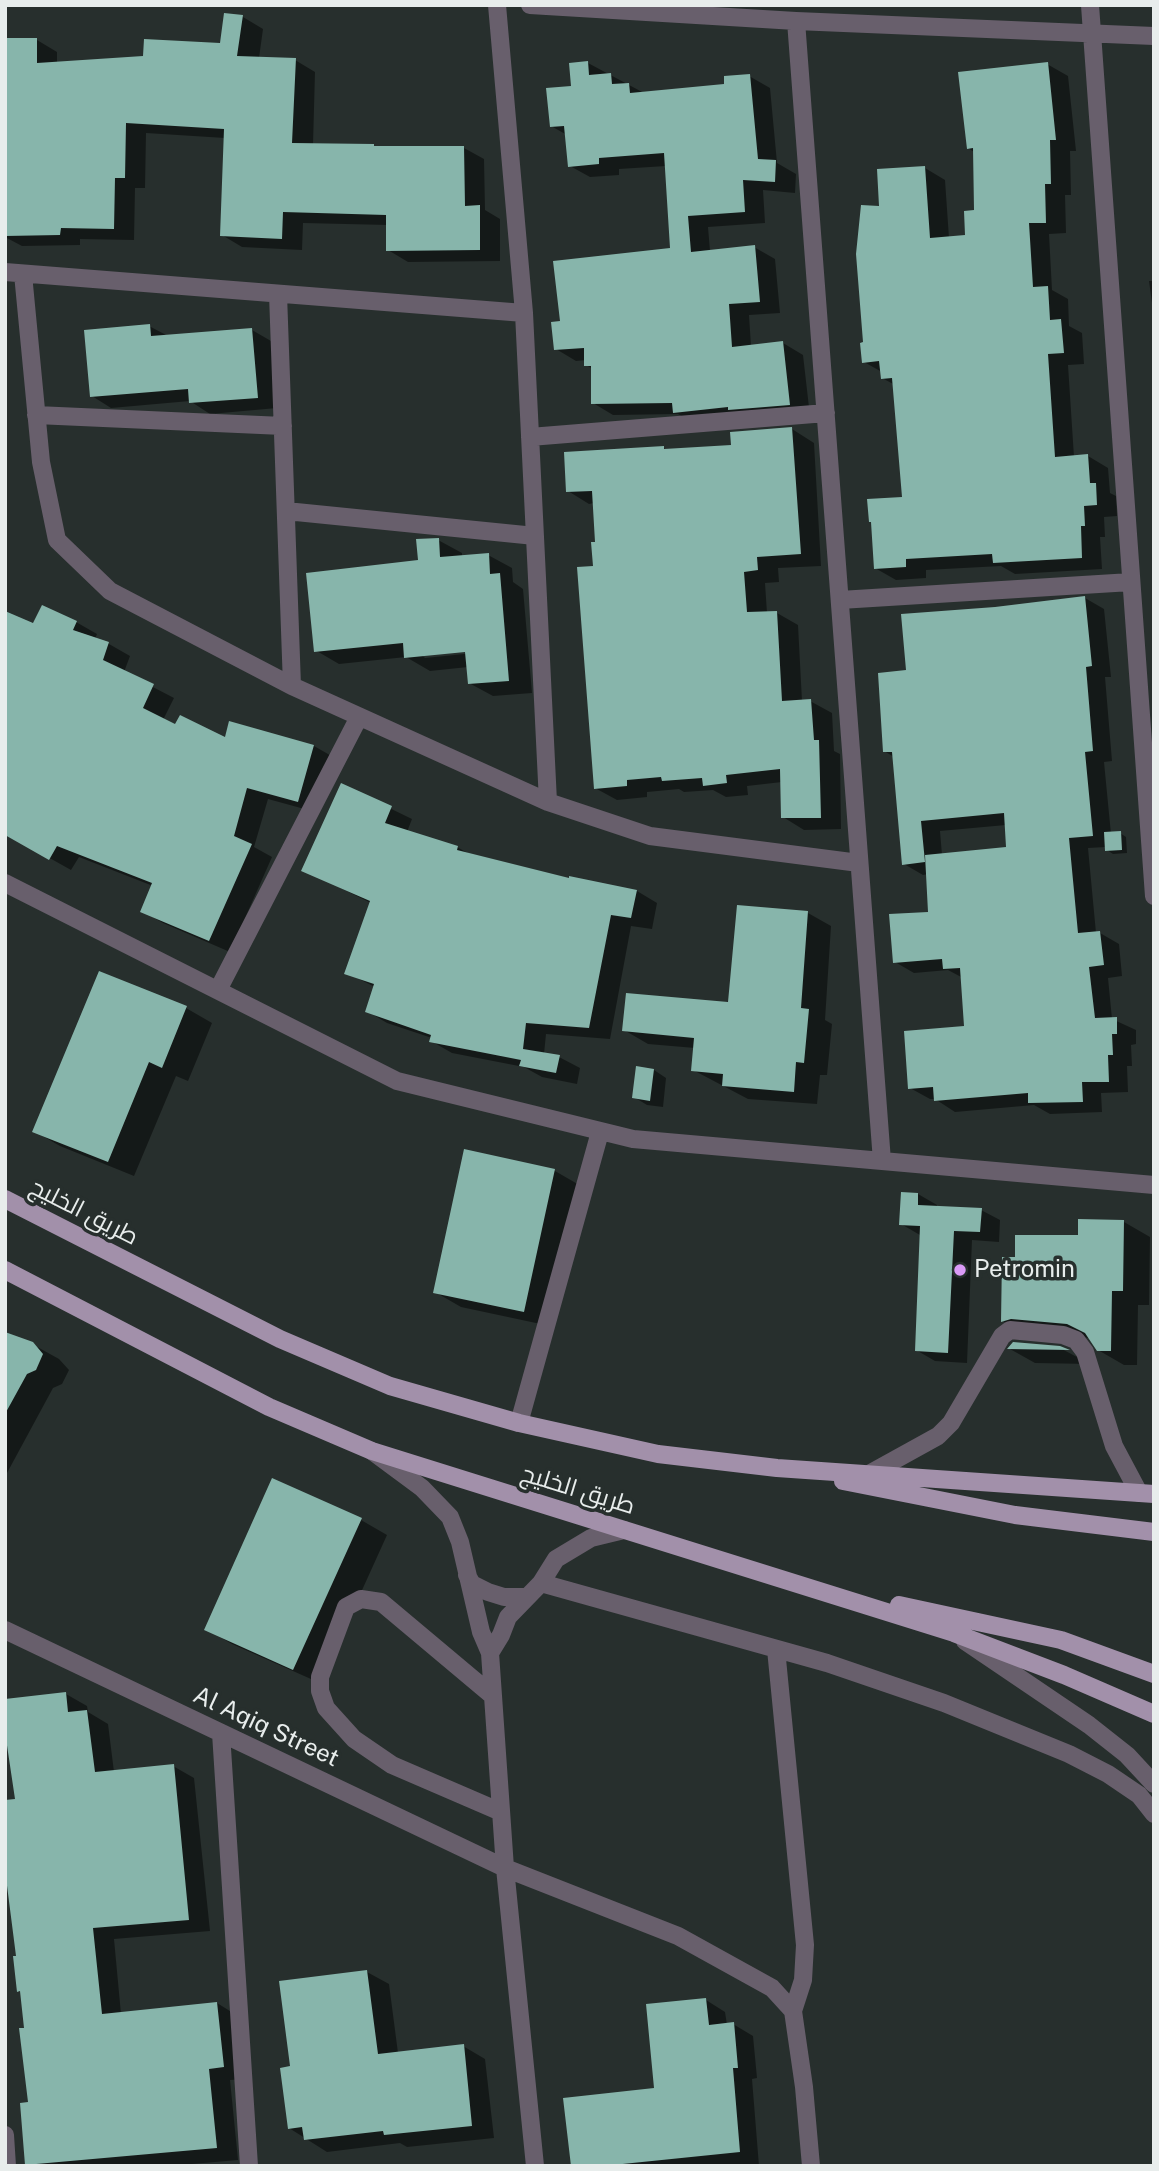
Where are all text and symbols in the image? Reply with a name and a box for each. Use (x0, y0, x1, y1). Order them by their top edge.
street label: طريق الخليج (25, 1172, 143, 1252)
place label: Petromin (974, 1256, 1075, 1284)
marker: Petromin (952, 1262, 968, 1278)
street label: طريق الخليج (518, 1459, 638, 1521)
street label: Al Aqiq Street (189, 1681, 343, 1773)

